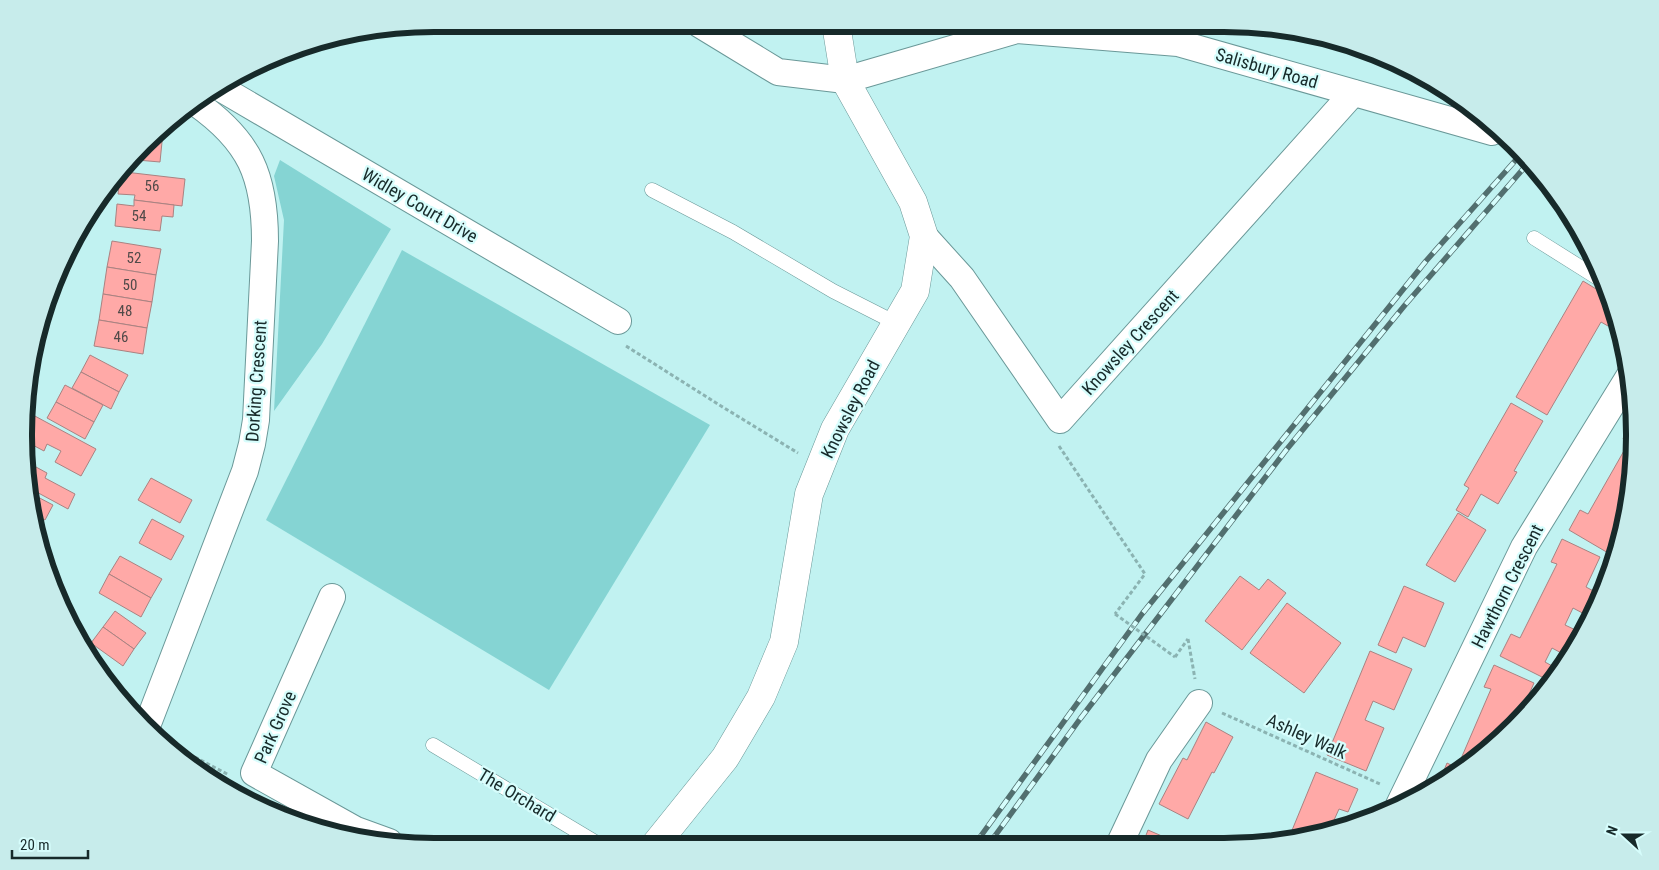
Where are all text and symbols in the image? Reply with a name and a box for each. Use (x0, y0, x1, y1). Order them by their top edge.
street label: Salisbury Road (1213, 43, 1321, 93)
street label: Widley Court Drive (358, 163, 482, 247)
house number: 56 (145, 177, 159, 195)
house number: 54 (132, 207, 146, 225)
house number: 52 (127, 249, 141, 267)
house number: 50 (123, 276, 137, 294)
street label: Knowsley Crescent (1077, 285, 1183, 399)
house number: 48 (118, 302, 132, 320)
street label: Dorking Crescent (241, 320, 271, 442)
house number: 46 (114, 328, 128, 346)
street label: Knowsley Road (816, 356, 884, 462)
street label: Hawthorn Crescent (1467, 521, 1547, 651)
street label: Park Grove (250, 688, 300, 766)
street label: Ashley Walk (1264, 709, 1350, 763)
street label: The Orchard (474, 764, 560, 826)
north arrow (1599, 810, 1649, 860)
text: N (1603, 823, 1621, 837)
scale bar (12, 828, 89, 860)
text: 20 m (20, 836, 50, 854)

